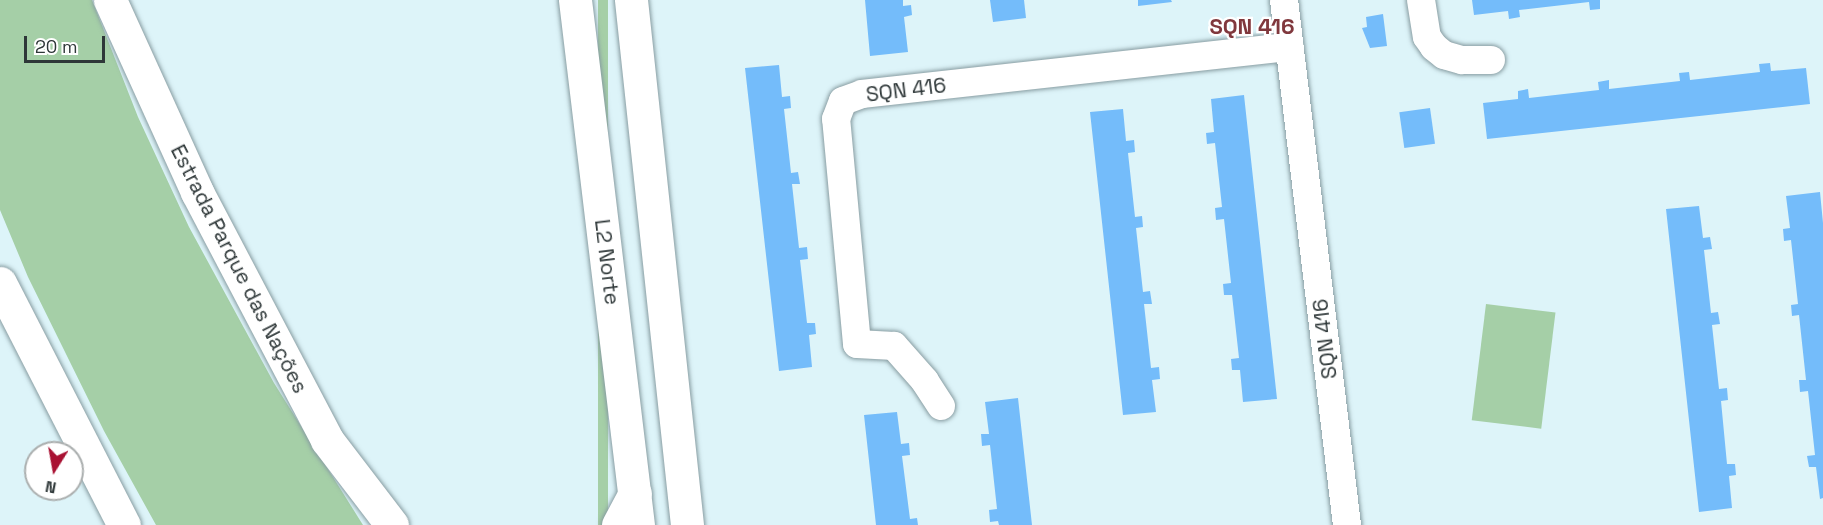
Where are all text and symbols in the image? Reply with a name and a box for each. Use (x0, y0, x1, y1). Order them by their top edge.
district label: SQN 416 (1209, 14, 1295, 40)
scale bar (27, 24, 108, 62)
text: 20 m (35, 35, 78, 58)
street label: SQN 416 (865, 73, 947, 107)
street label: Estrada Parque das Nações (165, 140, 313, 398)
street label: L2 Norte (589, 218, 625, 306)
street label: SQN 416 (1308, 298, 1342, 380)
north arrow (24, 441, 84, 501)
text: N (44, 476, 58, 499)

